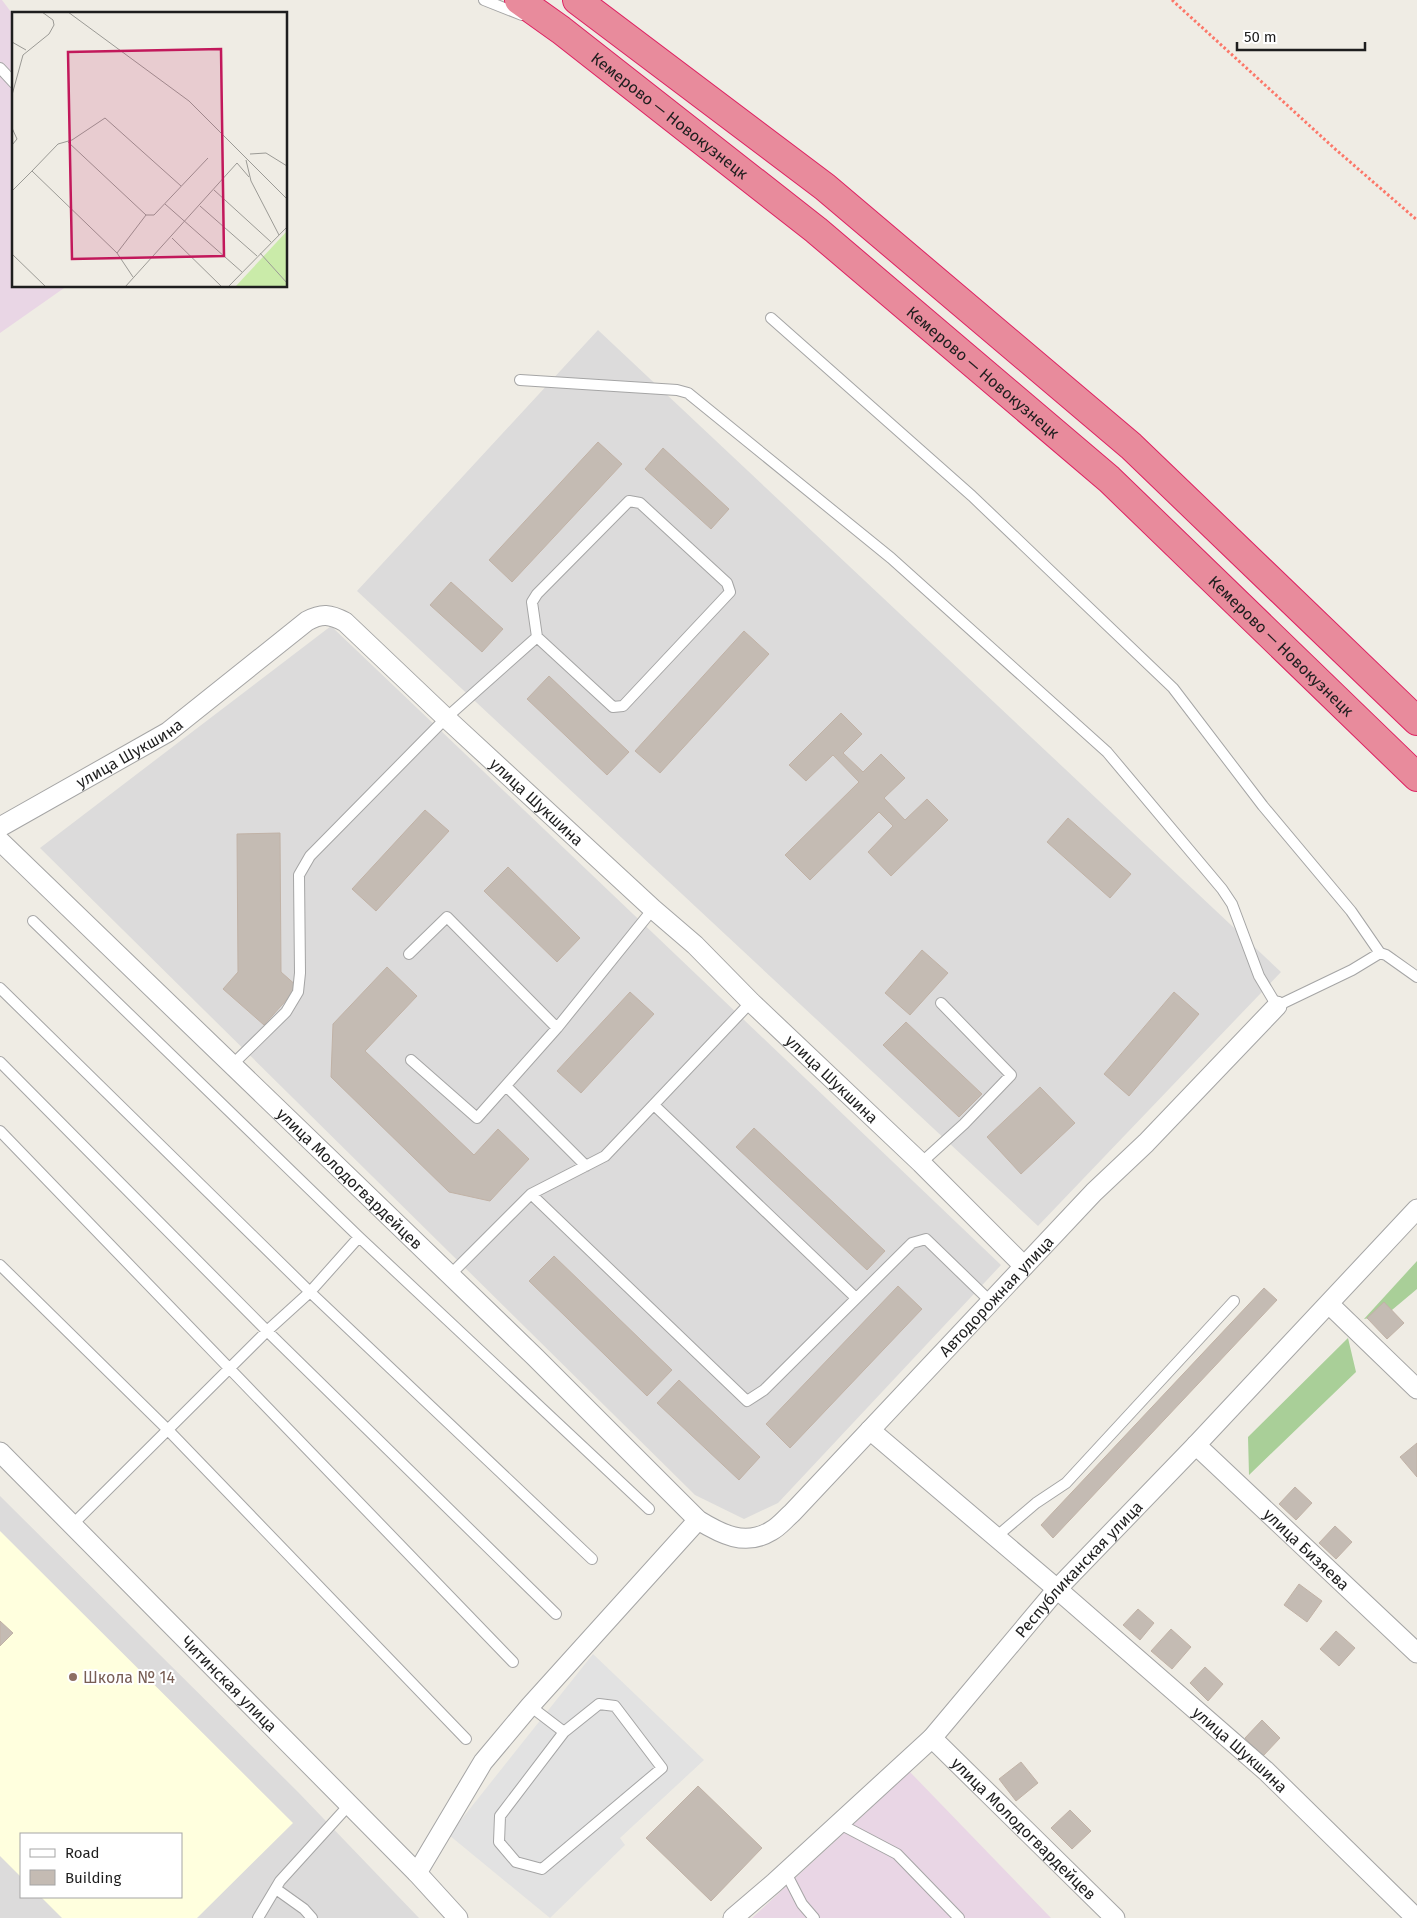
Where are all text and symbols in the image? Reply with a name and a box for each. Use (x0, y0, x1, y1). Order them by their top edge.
inset map (12, 12, 288, 288)
scale bar (1237, 20, 1364, 52)
text: 50 m (1244, 28, 1277, 46)
street label: Кемерово — Новокузнецк (587, 48, 752, 184)
street label: Кемерово — Новокузнецк (903, 302, 1064, 443)
street label: Кемерово — Новокузнецк (1205, 572, 1358, 721)
street label: улица Шукшина (73, 715, 187, 792)
street label: улица Шукшина (486, 754, 587, 850)
street label: улица Шукшина (781, 1031, 882, 1127)
street label: улица Молодогвардейцев (273, 1104, 426, 1253)
street label: Автодорожная улица (935, 1232, 1058, 1360)
street label: Республиканская улица (1011, 1497, 1147, 1642)
street label: улица Бизяева (1259, 1505, 1353, 1594)
street label: Читинская улица (177, 1632, 281, 1736)
place label: Школа № 14 (83, 1668, 175, 1687)
marker: Школа № 14 (67, 1671, 79, 1683)
street label: улица Шукшина (1189, 1703, 1291, 1797)
street label: улица Молодогвардейцев (947, 1754, 1100, 1904)
legend (20, 1833, 182, 1898)
text: Road (65, 1844, 100, 1862)
text: Building (65, 1869, 121, 1887)

